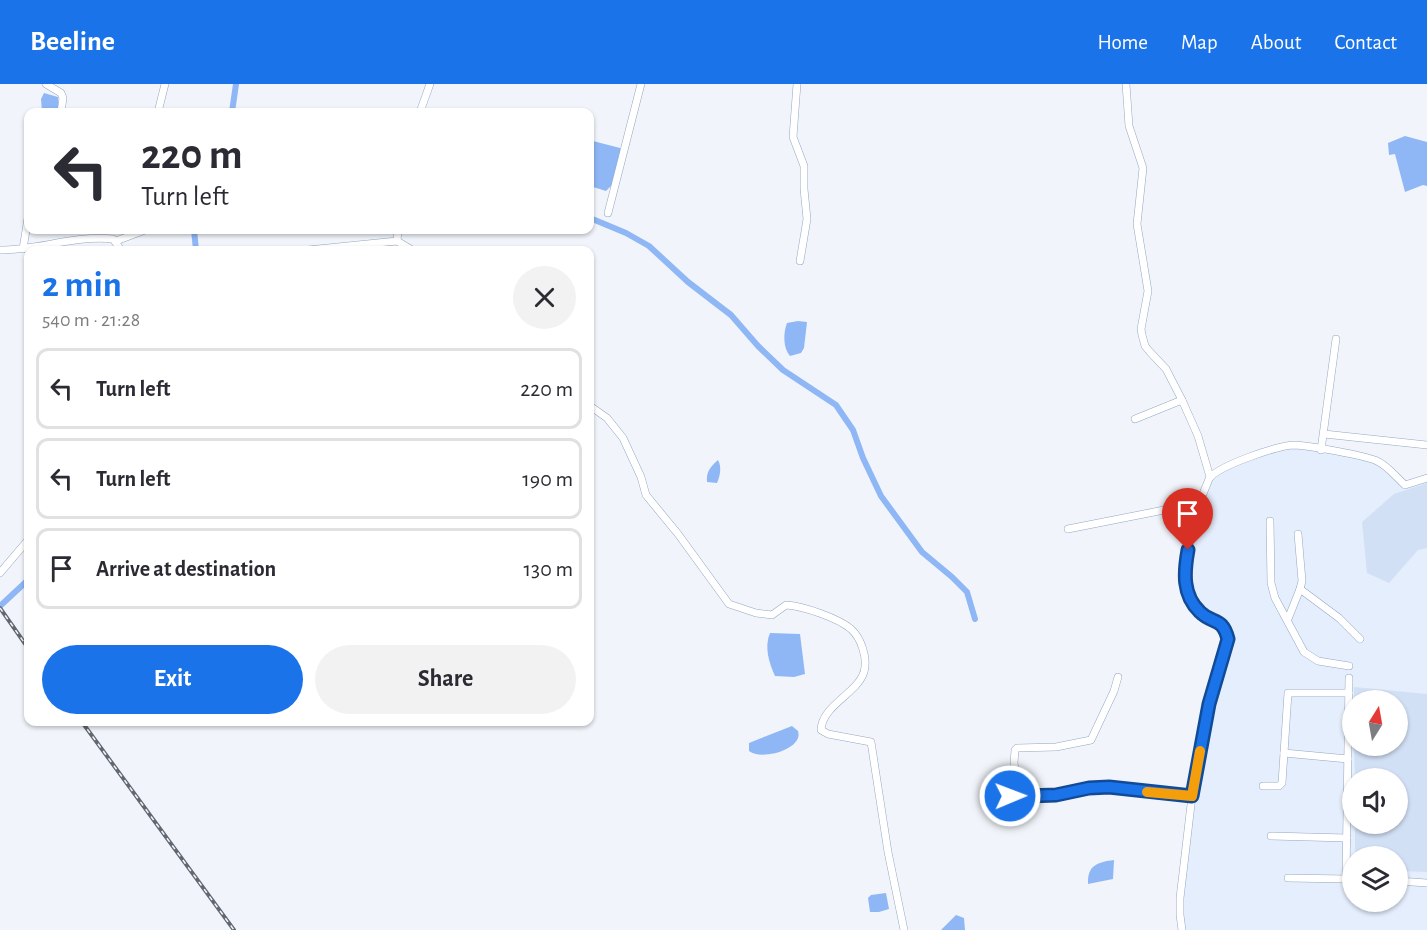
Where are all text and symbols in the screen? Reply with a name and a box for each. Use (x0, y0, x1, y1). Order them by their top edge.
text: Beeline (30, 28, 115, 56)
text: Home (1097, 32, 1148, 53)
text: Map (1181, 32, 1218, 53)
text: About (1251, 32, 1301, 53)
text: Contact (1334, 32, 1397, 53)
icon: left (42, 132, 120, 210)
text: 220 m (141, 134, 243, 176)
text: Turn left (141, 183, 229, 210)
button: close (513, 266, 576, 329)
text: 2 min (42, 267, 122, 303)
text: 540 m · 21:28 (42, 310, 140, 330)
icon: left (45, 372, 78, 405)
text: Turn left (96, 378, 170, 400)
text: 220 m (520, 378, 573, 400)
icon: left (45, 462, 78, 495)
text: Turn left (96, 468, 170, 490)
text: 190 m (522, 468, 573, 490)
pin (1162, 488, 1213, 550)
icon: arrive (1171, 497, 1204, 530)
icon: arrive (45, 552, 78, 585)
text: Arrive at destination (96, 558, 276, 580)
text: 130 m (524, 558, 573, 580)
button: Exit (42, 645, 303, 714)
button: Share (315, 645, 576, 714)
north arrow (1342, 690, 1408, 756)
map controls (1342, 690, 1408, 912)
position arrow (978, 764, 1042, 828)
button: sound (1342, 768, 1408, 834)
button: layers (1342, 846, 1408, 912)

